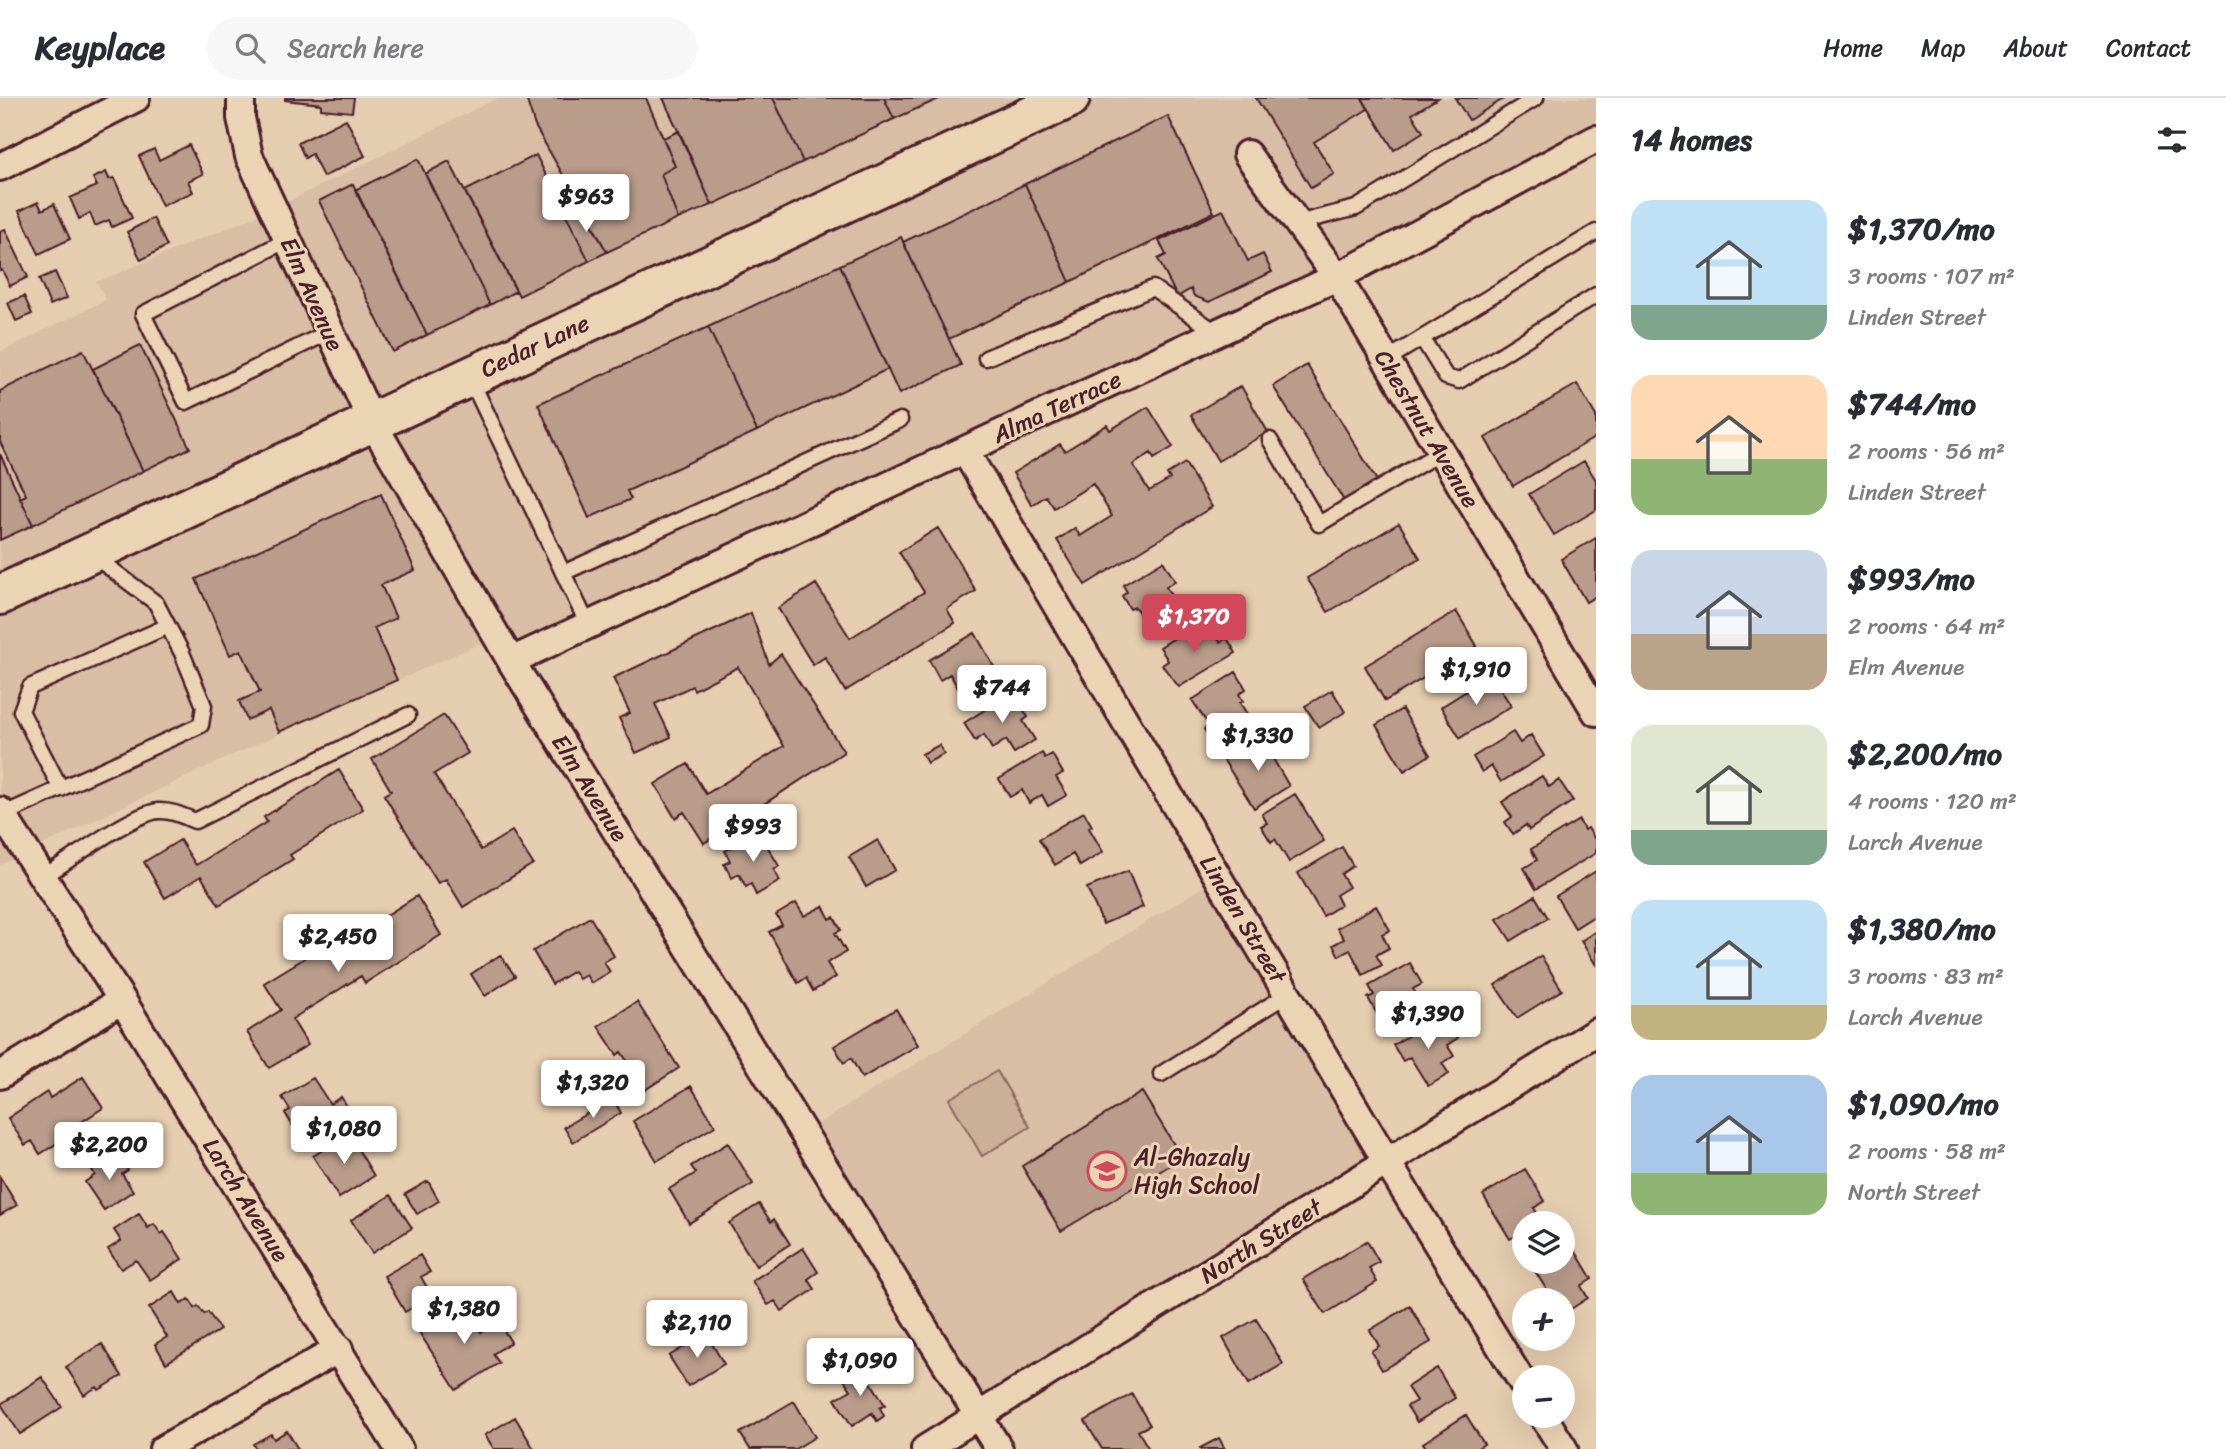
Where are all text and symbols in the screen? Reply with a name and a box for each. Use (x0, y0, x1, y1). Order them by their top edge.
search box (207, 17, 697, 80)
text: Keyplace (35, 19, 165, 77)
text: Search here (287, 25, 424, 71)
text: Home (1823, 27, 1883, 69)
text: Map (1921, 27, 1965, 69)
text: About (2003, 27, 2068, 69)
text: Contact (2106, 27, 2191, 69)
icon: search (231, 29, 269, 67)
text: 14 homes (1631, 113, 1752, 167)
icon: filters (2153, 121, 2191, 159)
pin: $963 (545, 174, 627, 234)
text: $963 (558, 176, 614, 217)
text: $1,370/mo (1848, 202, 1995, 256)
icon: home (1687, 228, 1771, 312)
street label: Elm Avenue (268, 230, 356, 358)
text: 3 rooms · 107 m² (1848, 256, 2015, 297)
text: Linden Street (1848, 297, 1986, 338)
street label: Cedar Lane (473, 302, 597, 390)
street label: Chestnut Avenue (1363, 341, 1491, 517)
street label: Alma Terrace (984, 359, 1129, 456)
text: $744/mo (1848, 377, 1976, 431)
icon: home (1687, 403, 1771, 487)
text: 2 rooms · 56 m² (1848, 431, 2005, 472)
text: Linden Street (1848, 472, 1986, 513)
text: $993/mo (1848, 552, 1975, 606)
icon: home (1687, 578, 1771, 662)
pin: $1,370 (1137, 594, 1251, 654)
text: $1,370 (1158, 596, 1230, 637)
text: 2 rooms · 64 m² (1848, 606, 2005, 647)
text: Elm Avenue (1848, 647, 1964, 688)
pin: $1,910 (1419, 648, 1533, 707)
text: $1,910 (1441, 649, 1511, 690)
pin: $744 (961, 666, 1043, 725)
text: $744 (973, 667, 1031, 708)
pin: $1,330 (1201, 714, 1315, 773)
text: $1,330 (1222, 715, 1294, 756)
street label: Elm Avenue (540, 725, 640, 851)
text: $2,200/mo (1848, 727, 2002, 781)
icon: home (1687, 753, 1771, 837)
text: 4 rooms · 120 m² (1848, 781, 2017, 822)
pin: $993 (712, 804, 794, 864)
text: $993 (725, 806, 781, 847)
text: Larch Avenue (1848, 822, 1983, 863)
street label: Linden Street (1188, 847, 1299, 993)
text: $1,380/mo (1848, 902, 1996, 956)
pin: $2,450 (281, 914, 395, 974)
text: $2,450 (299, 916, 377, 957)
icon: home (1687, 928, 1771, 1012)
text: 3 rooms · 83 m² (1848, 956, 2004, 997)
pin: $1,390 (1371, 992, 1485, 1051)
text: $1,390 (1392, 993, 1464, 1034)
text: Larch Avenue (1848, 997, 1983, 1038)
pin: $1,320 (536, 1060, 650, 1120)
text: $1,320 (557, 1062, 629, 1103)
text: $1,090/mo (1848, 1077, 1999, 1131)
icon: home (1687, 1103, 1771, 1187)
pin: $1,080 (287, 1107, 401, 1166)
text: $1,080 (307, 1108, 381, 1149)
pin: $2,200 (52, 1122, 166, 1182)
text: $2,200 (70, 1124, 148, 1165)
street label: Larch Avenue (191, 1129, 301, 1271)
text: 2 rooms · 58 m² (1848, 1131, 2006, 1172)
place label: Al-Ghazaly High School (1133, 1136, 1261, 1206)
school or university icon: Al-Ghazaly High School (1086, 1150, 1128, 1192)
text: North Street (1848, 1172, 1980, 1213)
street label: North Street (1191, 1186, 1332, 1295)
map controls (1512, 1211, 1575, 1428)
button: layers (1512, 1211, 1575, 1274)
pin: $1,380 (407, 1286, 521, 1346)
text: $1,380 (428, 1288, 500, 1329)
button: + (1512, 1288, 1575, 1351)
pin: $2,110 (640, 1300, 754, 1360)
text: $2,110 (662, 1302, 732, 1343)
pin: $1,090 (803, 1338, 917, 1398)
text: $1,090 (823, 1340, 897, 1381)
button: − (1512, 1365, 1575, 1428)

